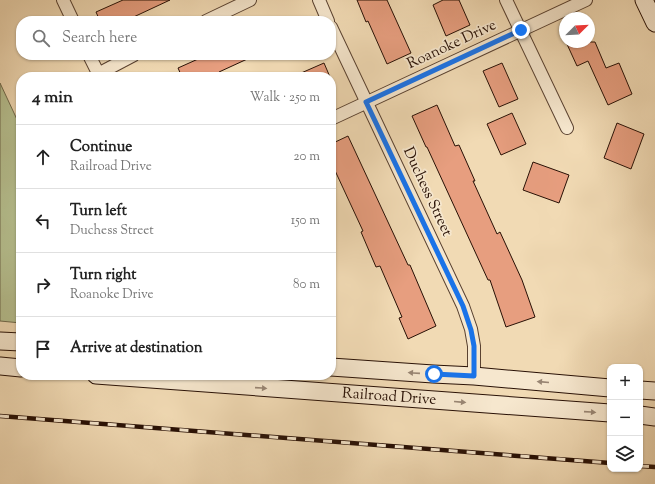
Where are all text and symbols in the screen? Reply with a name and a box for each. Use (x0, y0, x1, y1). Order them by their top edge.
north arrow (559, 12, 595, 48)
street label: Roanoke Drive (404, 15, 500, 75)
search box (16, 16, 336, 60)
route end (512, 21, 530, 39)
icon: search (30, 27, 52, 49)
text: Search here (62, 28, 137, 49)
text: 4 min (32, 86, 73, 110)
text: Walk · 250 m (250, 89, 320, 107)
text: Continue (70, 137, 132, 158)
street label: Duchess Street (397, 144, 457, 240)
icon: ahead (32, 146, 54, 168)
text: 20 m (294, 148, 320, 166)
text: Railroad Drive (70, 158, 152, 176)
text: Turn left (70, 201, 127, 222)
icon: left (32, 210, 54, 232)
text: 150 m (291, 212, 320, 230)
text: Duchess Street (70, 222, 154, 240)
text: Turn right (70, 265, 136, 286)
icon: right (32, 274, 54, 296)
text: 80 m (293, 276, 320, 294)
text: Roanoke Drive (70, 286, 154, 304)
icon: arrive (32, 338, 54, 360)
text: Arrive at destination (70, 338, 203, 359)
map controls (607, 364, 643, 472)
button: + (607, 364, 643, 400)
route start (425, 365, 443, 383)
one-way arrow (408, 369, 420, 376)
one-way arrow (537, 379, 549, 386)
street label: Railroad Drive (341, 383, 437, 411)
one-way arrow (255, 384, 267, 391)
one-way arrow (454, 399, 466, 405)
button: − (607, 400, 643, 436)
one-way arrow (584, 409, 596, 416)
button: layers (607, 436, 643, 472)

